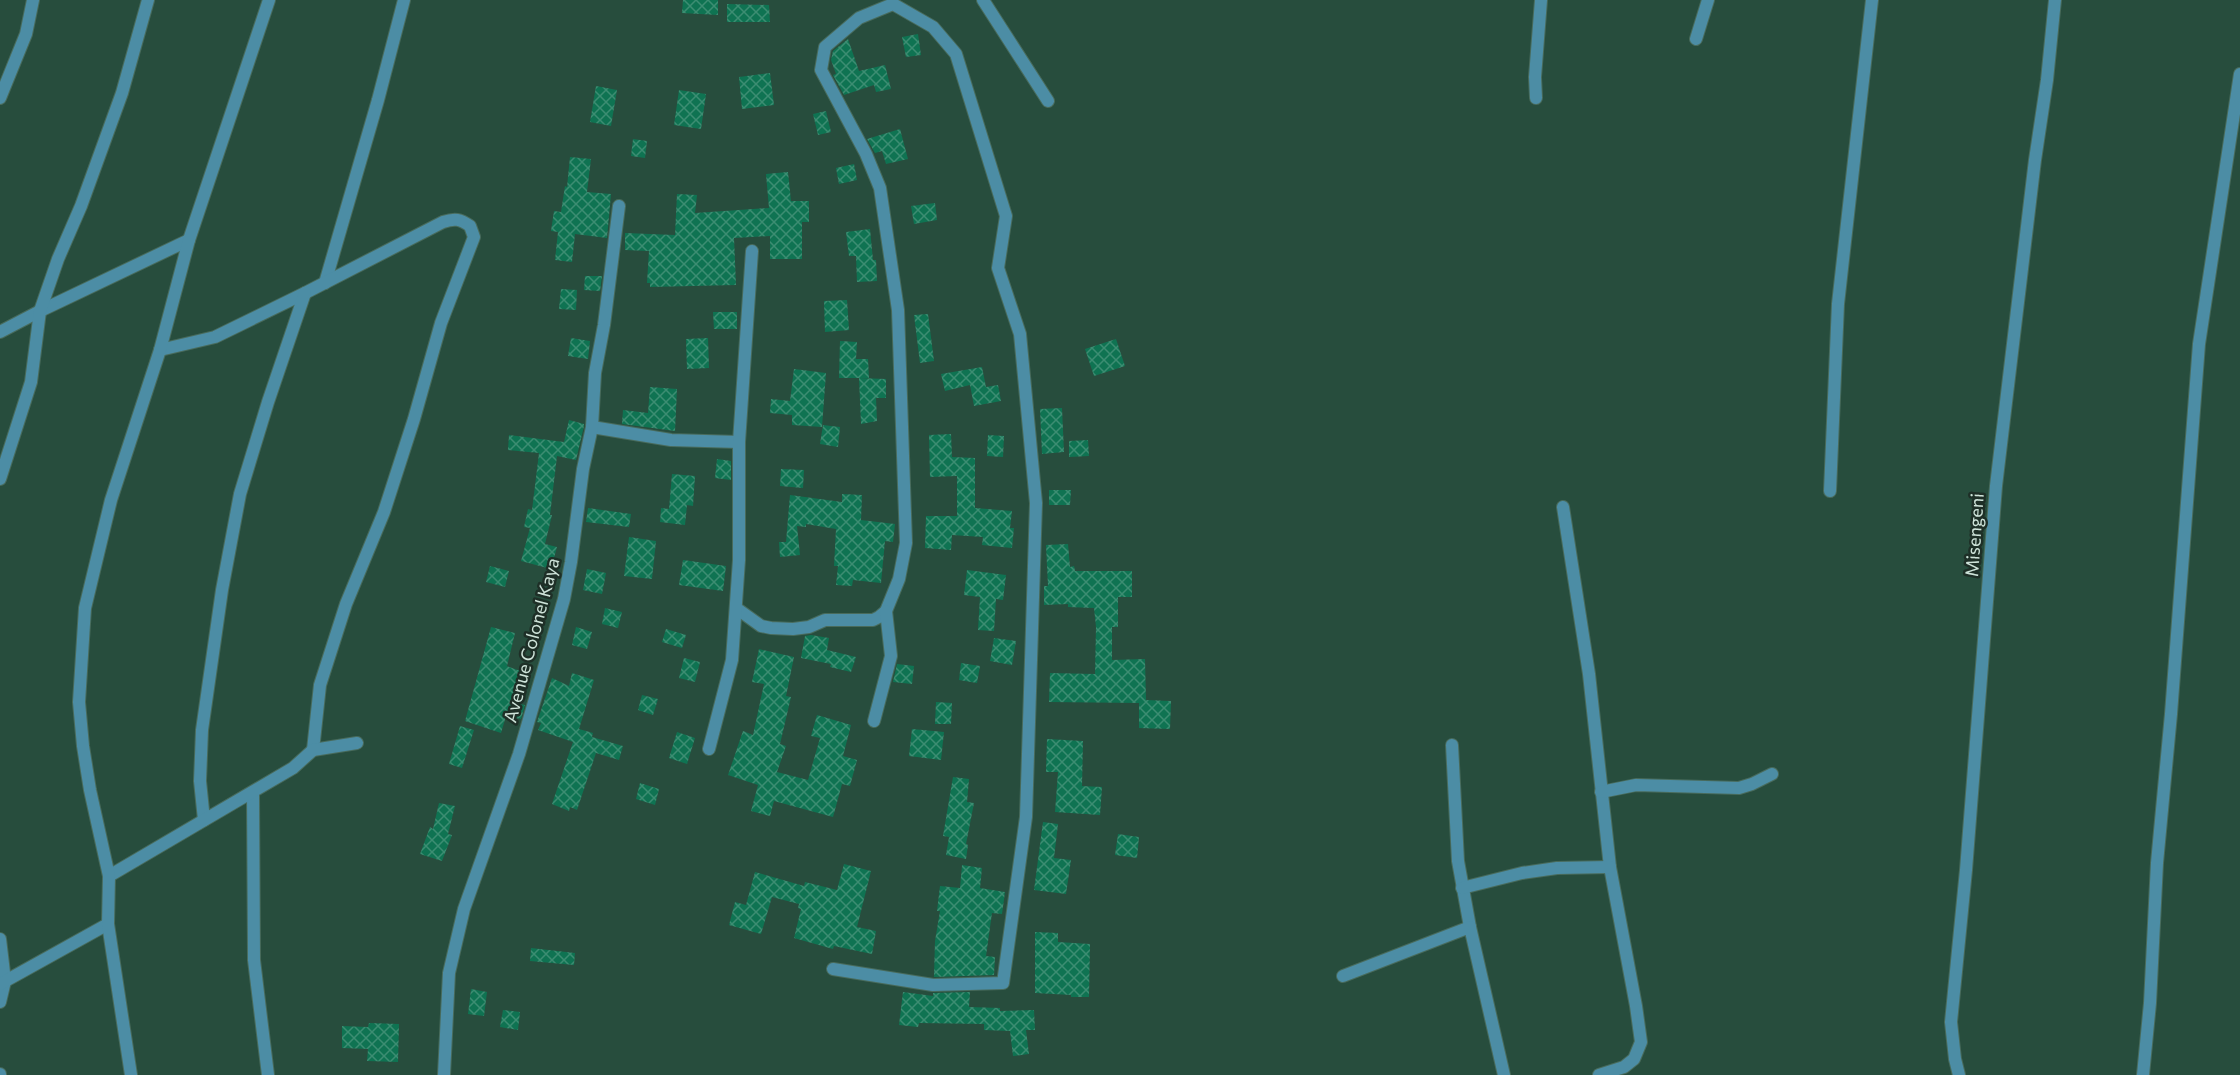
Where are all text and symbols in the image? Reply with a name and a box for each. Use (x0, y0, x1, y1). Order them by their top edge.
street label: Misengeni (1960, 492, 1988, 578)
street label: Avenue Colonel Kaya (498, 555, 564, 725)

